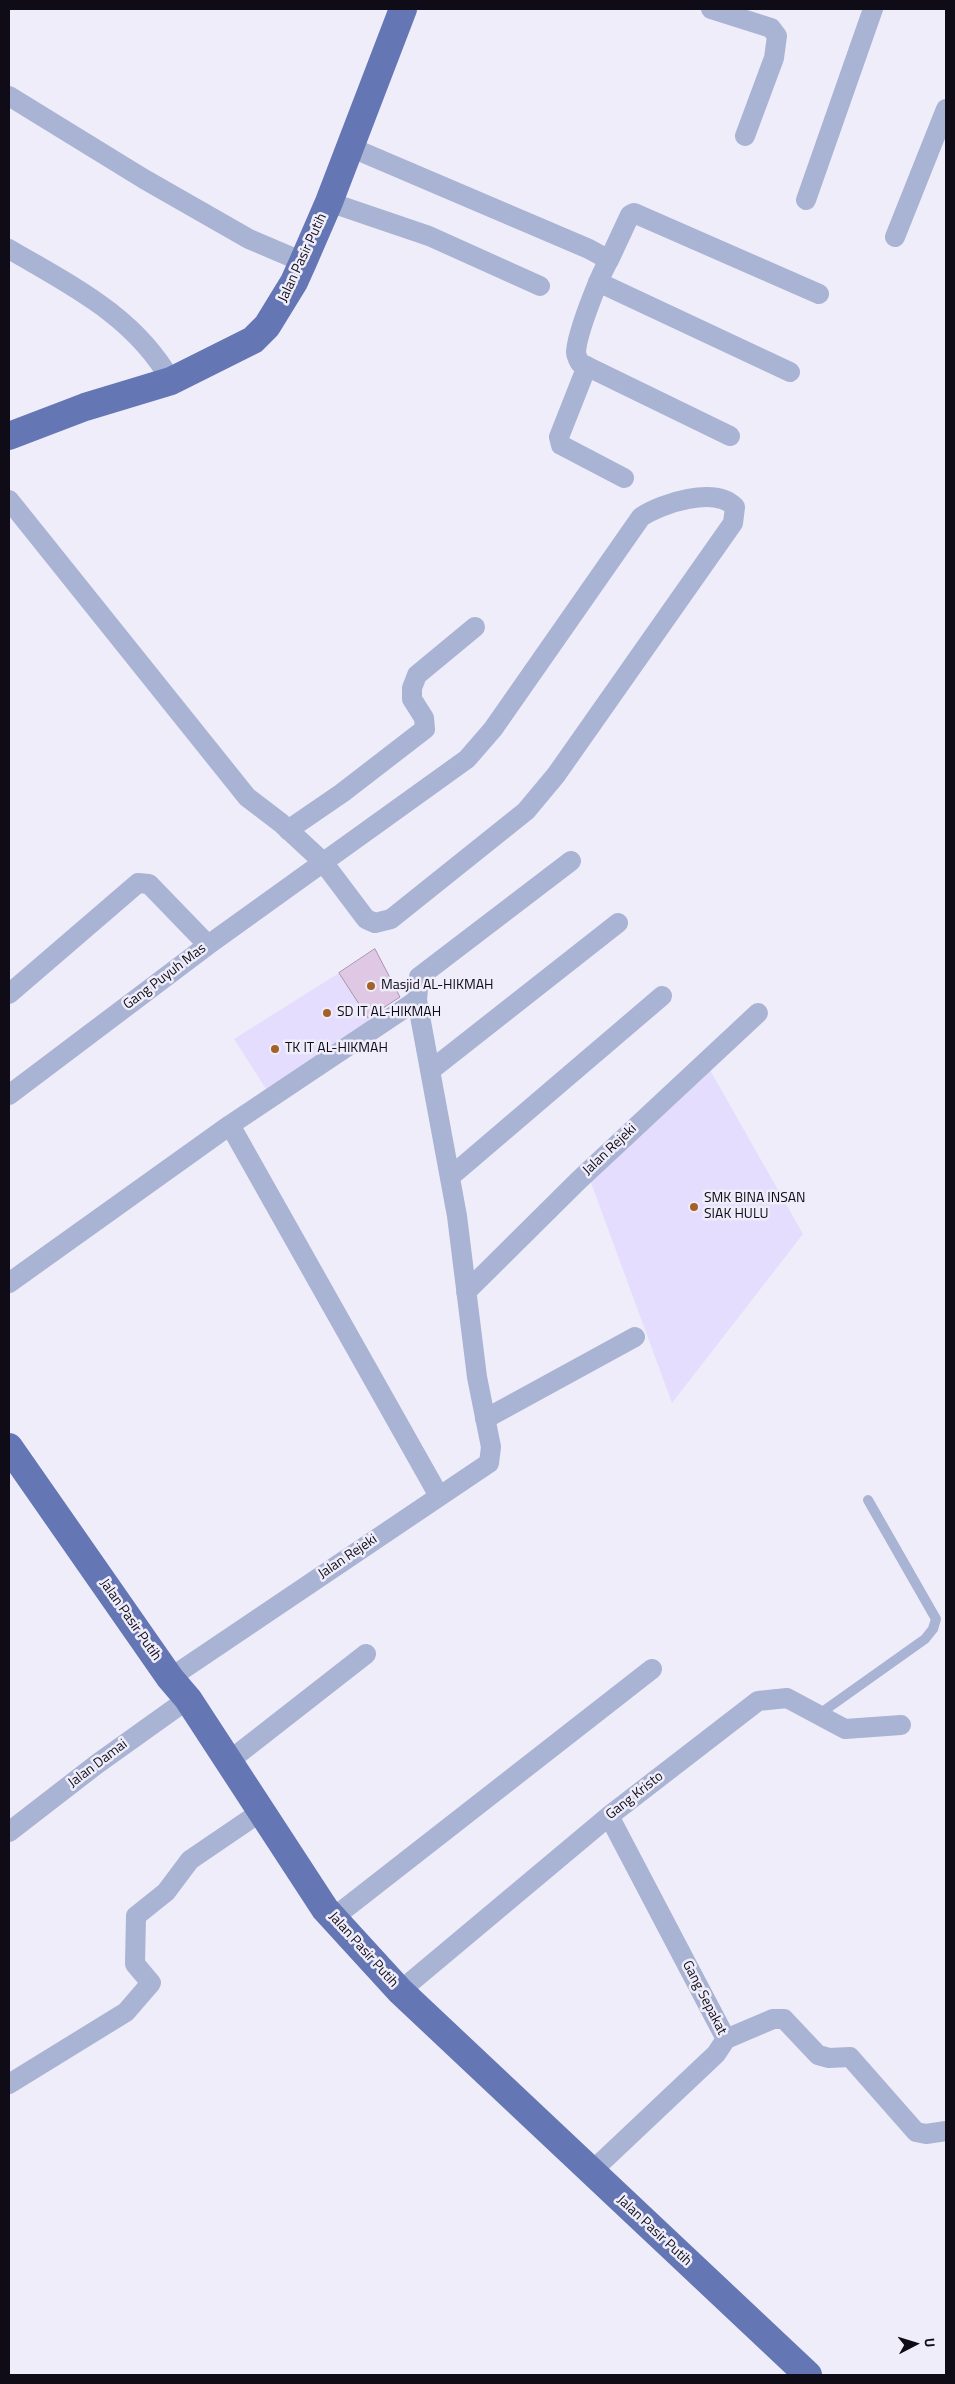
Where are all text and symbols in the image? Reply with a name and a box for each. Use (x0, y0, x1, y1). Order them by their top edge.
street label: Jalan Pasir Putih (275, 211, 331, 305)
street label: Gang Puyuh Mas (120, 940, 210, 1014)
place label: Masjid AL-HIKMAH (381, 978, 493, 994)
marker: Masjid AL-HIKMAH (365, 980, 377, 992)
place label: SD IT AL-HIKMAH (337, 1005, 441, 1021)
marker: SD IT AL-HIKMAH (321, 1007, 333, 1019)
place label: TK IT AL-HIKMAH (285, 1041, 388, 1057)
marker: TK IT AL-HIKMAH (269, 1043, 281, 1055)
street label: Jalan Rejeki (580, 1121, 640, 1179)
place label: SMK BINA INSAN SIAK HULU (704, 1191, 806, 1224)
marker: SMK BINA INSAN SIAK HULU (688, 1201, 700, 1213)
street label: Jalan Rejeki (315, 1531, 381, 1583)
street label: Jalan Pasir Putih (96, 1576, 164, 1664)
street label: Jalan Damai (65, 1736, 131, 1792)
street label: Gang Kristo (603, 1768, 667, 1824)
street label: Jalan Pasir Putih (325, 1909, 401, 1991)
street label: Gang Sepakat (678, 1958, 730, 2038)
street label: Jalan Pasir Putih (613, 2192, 695, 2270)
north arrow (890, 2319, 940, 2369)
text: U (920, 2337, 941, 2348)

